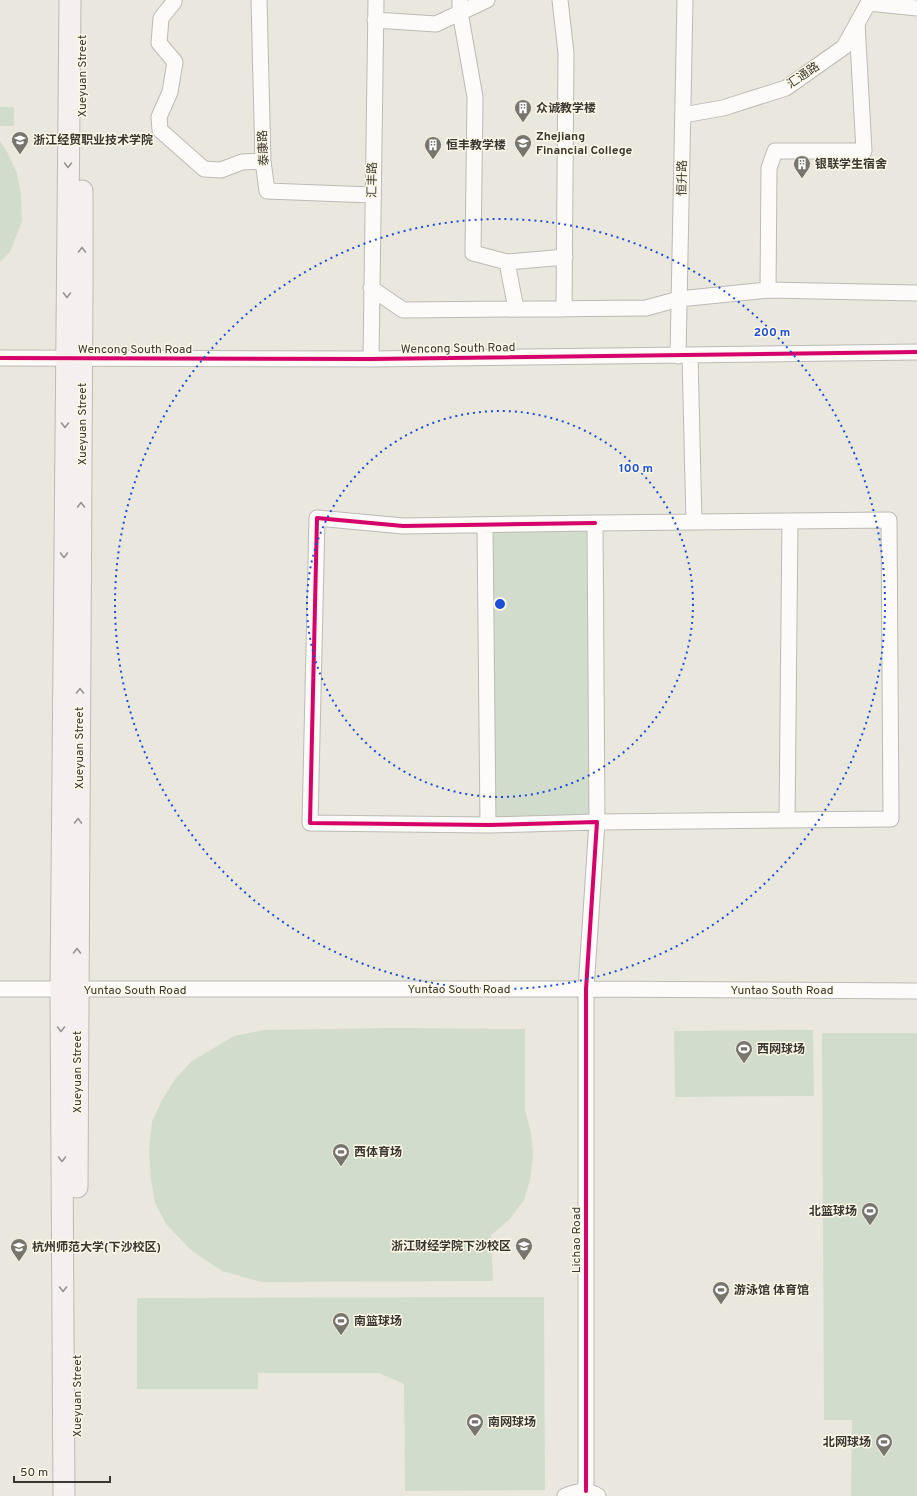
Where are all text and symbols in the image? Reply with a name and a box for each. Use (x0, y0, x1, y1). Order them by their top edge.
street label: Xueyuan Street (75, 35, 91, 117)
street label: 汇通路 (784, 59, 823, 93)
building icon: 众诚教学楼 (513, 98, 533, 123)
place label: 众诚教学楼 (536, 101, 596, 117)
place label: Zhejiang Financial College (536, 129, 633, 159)
school or university icon: 浙江经贸职业技术学院 (10, 130, 30, 155)
street label: 泰康路 (255, 130, 273, 166)
place label: 浙江经贸职业技术学院 (33, 133, 153, 149)
school or university icon: Zhejiang Financial College (513, 133, 533, 158)
building icon: 恒丰教学楼 (423, 135, 443, 160)
place label: 恒丰教学楼 (446, 138, 506, 154)
building icon: 银联学生宿舍 (792, 154, 812, 179)
place label: 银联学生宿舍 (815, 157, 887, 173)
street label: 恒升路 (675, 160, 691, 196)
one-way arrow (64, 162, 72, 168)
street label: 汇丰路 (365, 162, 381, 198)
one-way arrow (78, 247, 86, 253)
one-way arrow (63, 292, 71, 298)
text: 200 m (754, 325, 790, 341)
street label: Wencong South Road (401, 340, 515, 358)
street label: Wencong South Road (78, 342, 192, 358)
street label: Xueyuan Street (75, 383, 91, 465)
one-way arrow (61, 422, 69, 428)
text: 100 m (619, 461, 653, 477)
one-way arrow (77, 502, 85, 508)
one-way arrow (60, 552, 68, 558)
centre of rings (493, 597, 507, 611)
one-way arrow (76, 688, 84, 694)
street label: Xueyuan Street (72, 707, 88, 789)
one-way arrow (74, 818, 83, 824)
one-way arrow (73, 948, 81, 954)
street label: Yuntao South Road (408, 982, 510, 998)
street label: Yuntao South Road (84, 983, 186, 999)
street label: Yuntao South Road (731, 983, 833, 999)
one-way arrow (57, 1026, 65, 1032)
street label: Xueyuan Street (70, 1031, 86, 1113)
sports icon: 西网球场 (734, 1039, 754, 1064)
place label: 西网球场 (757, 1042, 805, 1058)
sports icon: 西体育场 (331, 1142, 351, 1167)
place label: 西体育场 (354, 1145, 402, 1161)
one-way arrow (58, 1156, 66, 1162)
sports icon: 北篮球场 (860, 1201, 880, 1226)
place label: 北篮球场 (809, 1204, 857, 1220)
street label: Lichao Road (569, 1207, 585, 1273)
school or university icon: 浙江财经学院下沙校区 (514, 1236, 534, 1261)
school or university icon: 杭州师范大学(下沙校区) (9, 1237, 29, 1262)
place label: 浙江财经学院下沙校区 (391, 1239, 511, 1255)
place label: 杭州师范大学(下沙校区) (32, 1240, 161, 1256)
sports icon: 游泳馆 体育馆 (711, 1280, 731, 1305)
place label: 游泳馆 体育馆 (734, 1283, 809, 1299)
one-way arrow (59, 1286, 67, 1292)
sports icon: 南篮球场 (331, 1311, 351, 1336)
place label: 南篮球场 (354, 1314, 402, 1330)
street label: Xueyuan Street (70, 1355, 86, 1437)
sports icon: 南网球场 (465, 1412, 485, 1437)
place label: 南网球场 (488, 1415, 536, 1431)
sports icon: 北网球场 (874, 1432, 894, 1457)
place label: 北网球场 (823, 1435, 871, 1451)
scale bar (14, 1458, 110, 1484)
text: 50 m (20, 1465, 48, 1481)

